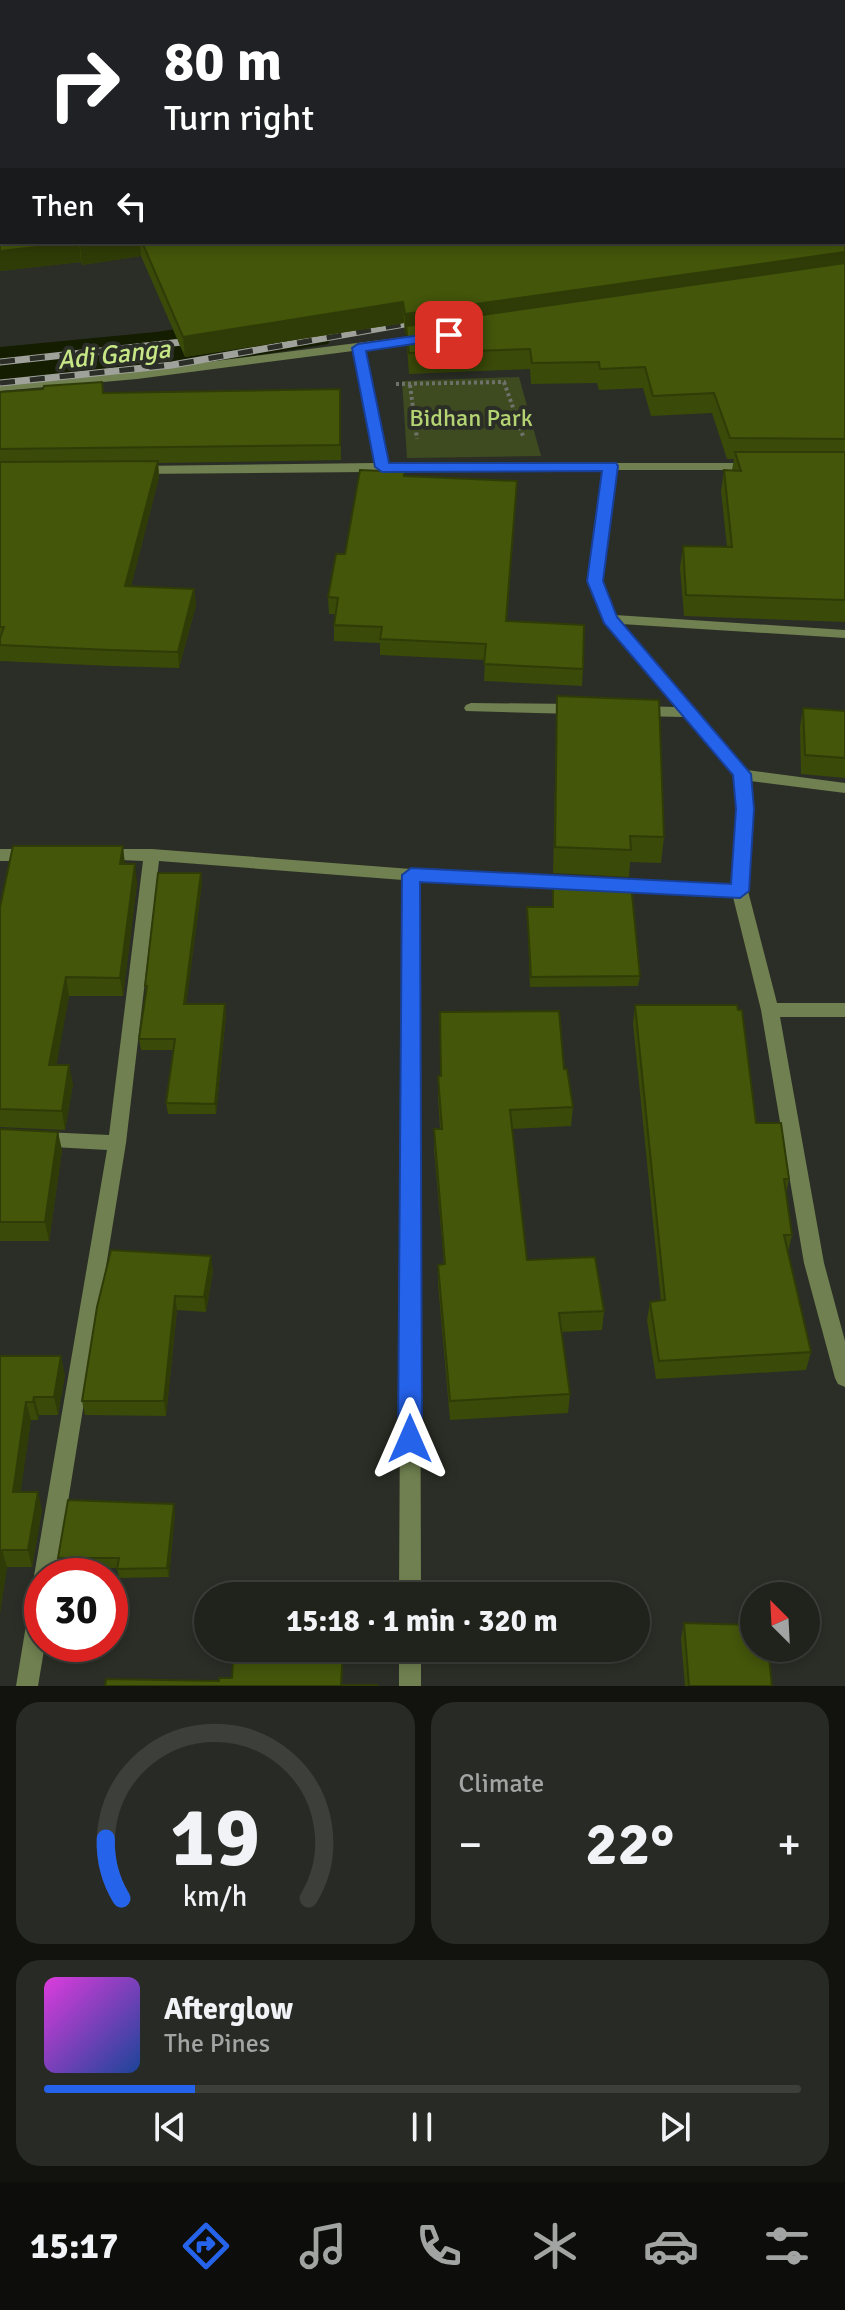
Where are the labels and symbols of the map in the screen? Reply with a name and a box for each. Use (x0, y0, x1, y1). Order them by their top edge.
pin (415, 301, 483, 369)
water label: Adi Ganga (56, 333, 173, 377)
park label: Bidhan Park (409, 403, 533, 433)
position arrow (368, 1397, 452, 1481)
speed limit sign: 30 (24, 1558, 128, 1662)
north arrow (740, 1582, 820, 1662)

